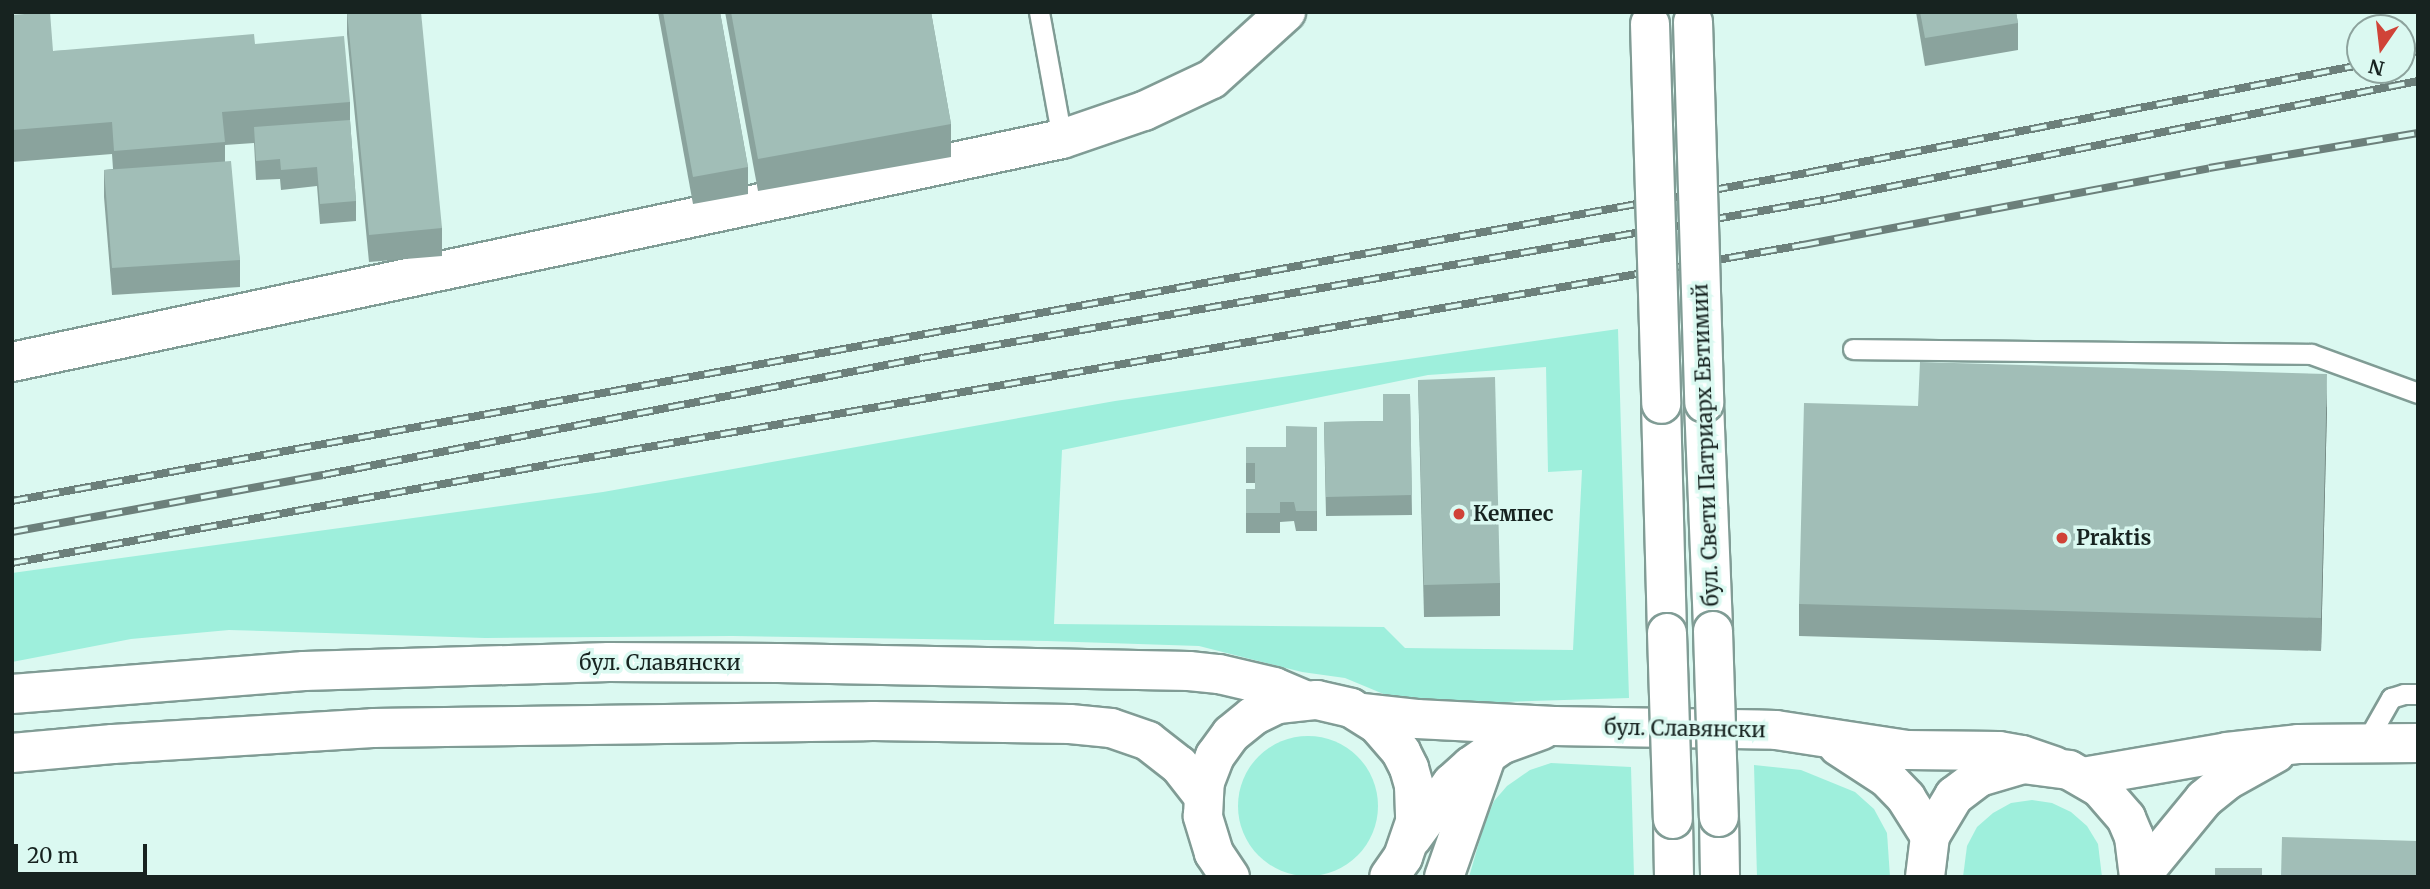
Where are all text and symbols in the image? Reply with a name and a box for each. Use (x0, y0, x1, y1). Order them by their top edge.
north arrow (2346, 14, 2416, 84)
text: N (2366, 54, 2387, 81)
street label: бул. Свети Патриарх Евтимий (1688, 283, 1724, 607)
place label: Кемпес (1473, 501, 1553, 527)
marker: Кемпес (1451, 506, 1467, 522)
place label: Praktis (2076, 525, 2151, 551)
marker: Praktis (2054, 530, 2070, 546)
street label: бул. Славянски (579, 650, 741, 676)
street label: бул. Славянски (1604, 715, 1766, 743)
scale bar (18, 830, 150, 874)
text: 20 m (27, 842, 78, 869)

